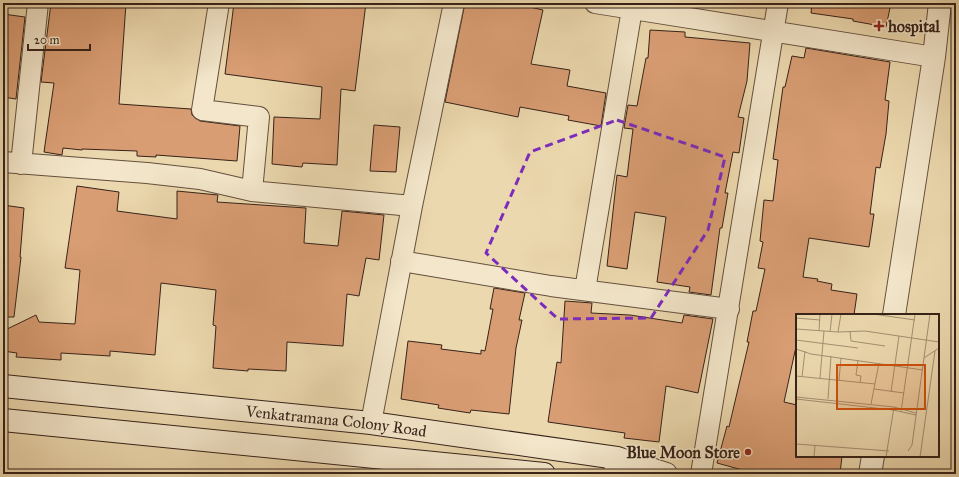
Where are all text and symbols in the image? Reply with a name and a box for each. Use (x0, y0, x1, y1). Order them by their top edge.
place label: hospital (887, 17, 941, 37)
marker: hospital (873, 20, 885, 32)
scale bar (28, 26, 90, 52)
text: 20 m (34, 33, 60, 47)
inset map (796, 314, 939, 457)
street label: Venkatramana Colony Road (244, 401, 428, 440)
place label: Blue Moon Store (626, 443, 740, 462)
marker: Blue Moon Store (743, 447, 753, 457)

